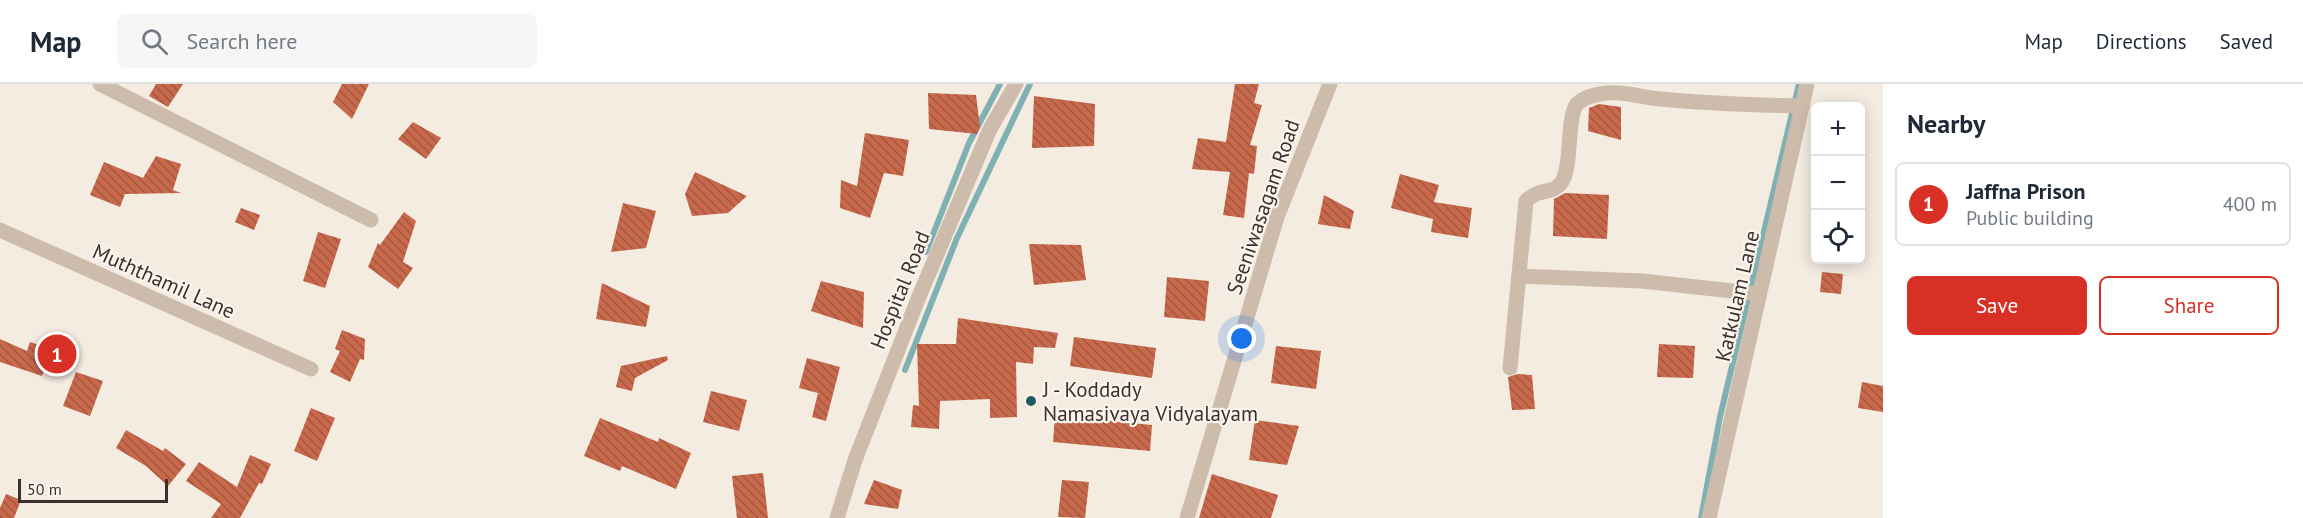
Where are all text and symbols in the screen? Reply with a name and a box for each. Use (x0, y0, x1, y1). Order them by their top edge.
search box (117, 14, 537, 68)
text: Map (30, 23, 81, 60)
icon: search (138, 25, 171, 58)
text: Search here (186, 27, 297, 55)
text: Map (2024, 28, 2063, 55)
text: Directions (2096, 28, 2187, 55)
text: Saved (2220, 28, 2273, 55)
map controls (1811, 102, 1865, 264)
button: + (1811, 102, 1865, 156)
text: Nearby (1907, 107, 1985, 140)
street label: Seeniwasagam Road (1220, 116, 1306, 298)
button: − (1811, 156, 1865, 210)
text: Jaffna Prison (1966, 177, 2086, 205)
text: 1 (1923, 191, 1934, 217)
text: 400 m (2223, 191, 2277, 217)
text: Public building (1966, 205, 2094, 231)
button: locate (1811, 210, 1865, 264)
street label: Hospital Road (864, 227, 936, 353)
street label: Katkulam Lane (1709, 228, 1765, 364)
street label: Muththamil Lane (89, 238, 239, 324)
button: Save (1907, 276, 2087, 335)
button: Share (2099, 276, 2279, 335)
your location (1227, 324, 1256, 353)
pin: 1 (38, 332, 76, 376)
place label: J - Koddady Namasivaya Vidyalayam (1042, 376, 1258, 427)
marker: J - Koddady Namasivaya Vidyalayam (1024, 394, 1038, 408)
scale bar (18, 476, 168, 504)
text: 50 m (27, 479, 62, 499)

